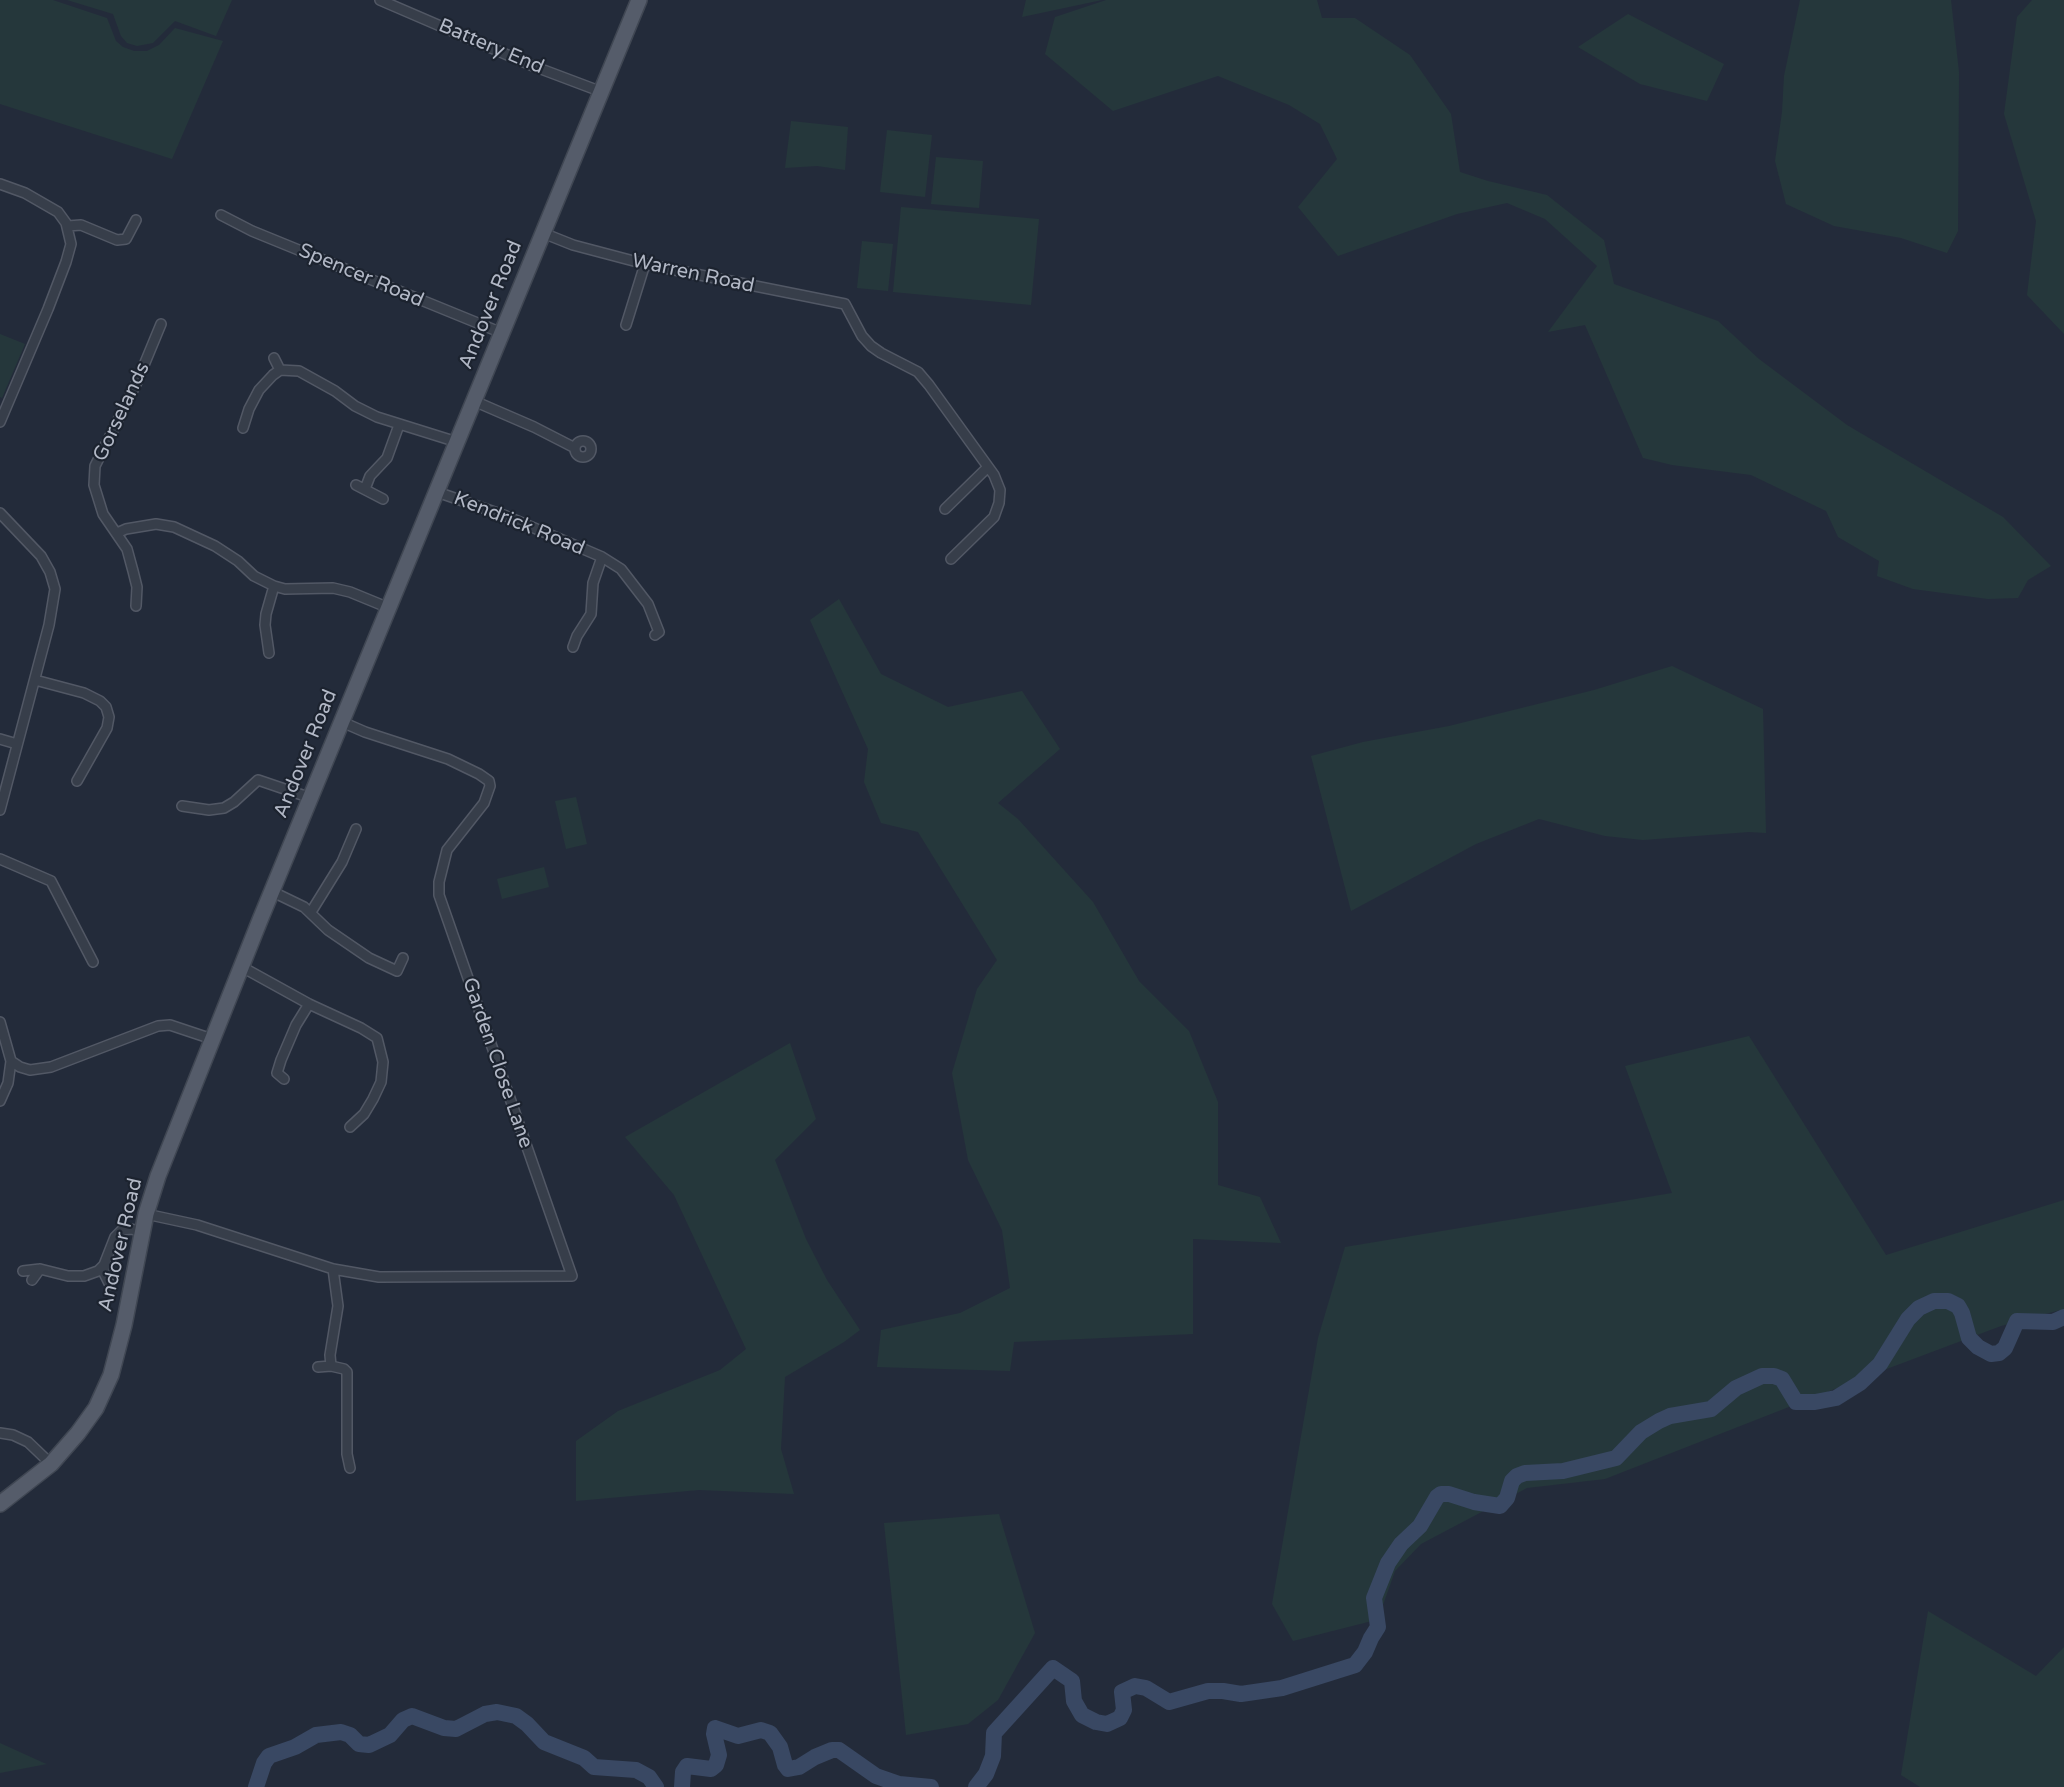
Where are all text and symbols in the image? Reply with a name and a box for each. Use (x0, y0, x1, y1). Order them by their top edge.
street label: Battery End (435, 14, 547, 80)
street label: Andover Road (454, 237, 528, 373)
street label: Spencer Road (295, 239, 427, 313)
street label: Warren Road (630, 249, 756, 299)
street label: Gorselands (89, 359, 155, 465)
street label: Kendrick Road (450, 487, 588, 561)
street label: Andover Road (269, 686, 343, 822)
street label: Garden Close Lane (457, 975, 537, 1151)
street label: Andover Road (94, 1176, 148, 1314)

